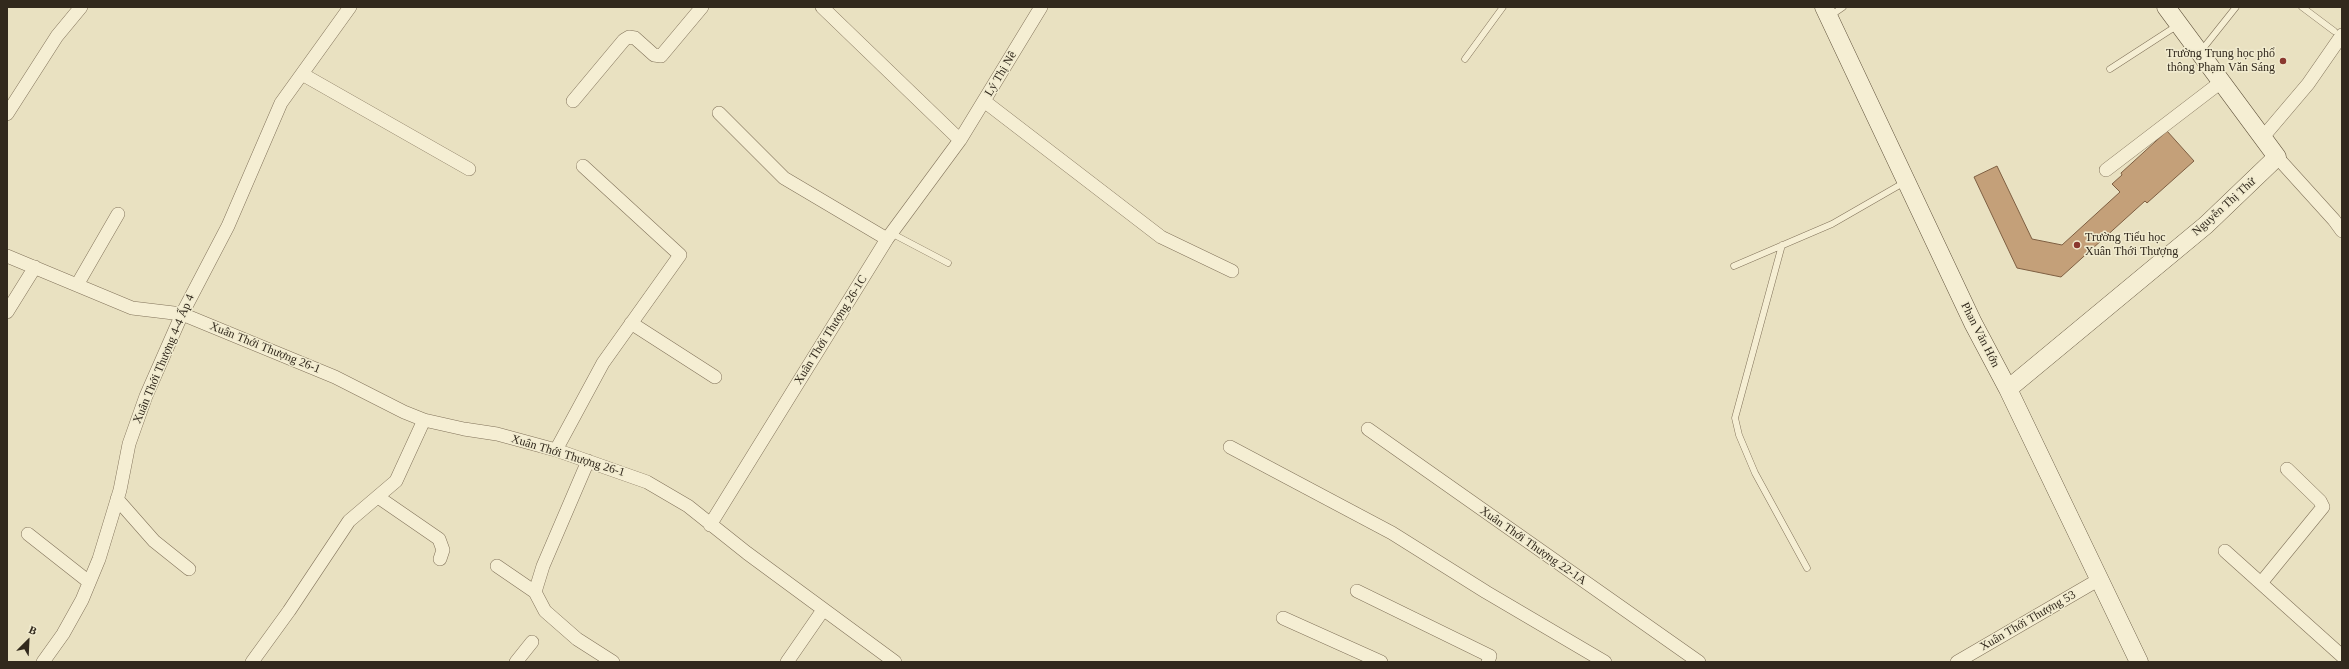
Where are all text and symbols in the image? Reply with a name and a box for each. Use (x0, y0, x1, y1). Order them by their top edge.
place label: Trường Trung học phổ thông Phạm Văn Sáng (2166, 47, 2275, 75)
street label: Lý Thị Nê (982, 49, 1020, 99)
marker: Trường Trung học phổ thông Phạm Văn Sáng (2278, 56, 2288, 66)
street label: Nguyễn Thị Thử (2189, 175, 2259, 239)
place label: Trường Tiểu học Xuân Thới Thượng (2085, 231, 2178, 259)
marker: Trường Tiểu học Xuân Thới Thượng (2072, 240, 2082, 250)
street label: Xuân Thới Thượng 26-1C (791, 273, 871, 387)
street label: Xuân Thới Thượng 4-4 Ấp 4 (130, 292, 198, 426)
street label: Phan Văn Hớn (1957, 300, 2003, 370)
street label: Xuân Thới Thượng 26-1 (208, 319, 322, 377)
street label: Xuân Thới Thượng 26-1 (509, 432, 627, 480)
street label: Xuân Thới Thượng 22-1A (1477, 504, 1589, 588)
street label: Xuân Thới Thượng 53 (1978, 588, 2078, 654)
north arrow (8, 621, 48, 661)
text: B (27, 623, 39, 637)

